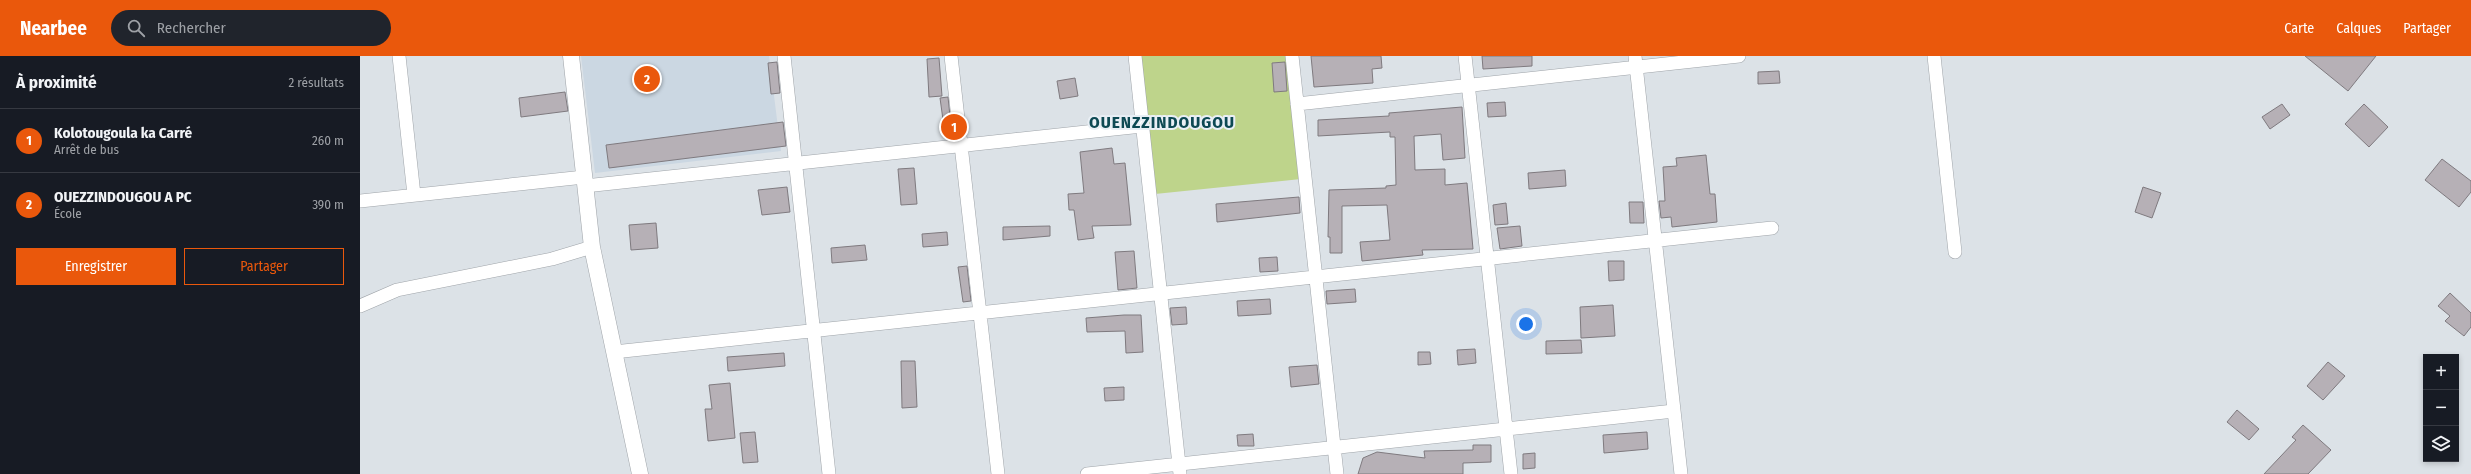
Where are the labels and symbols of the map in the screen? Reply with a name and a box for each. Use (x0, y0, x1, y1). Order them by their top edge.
pin: 2 (634, 64, 660, 94)
pin: 1 (941, 112, 967, 142)
district label: OUENZZINDOUGOU (1089, 112, 1235, 133)
your location (1516, 314, 1536, 334)

